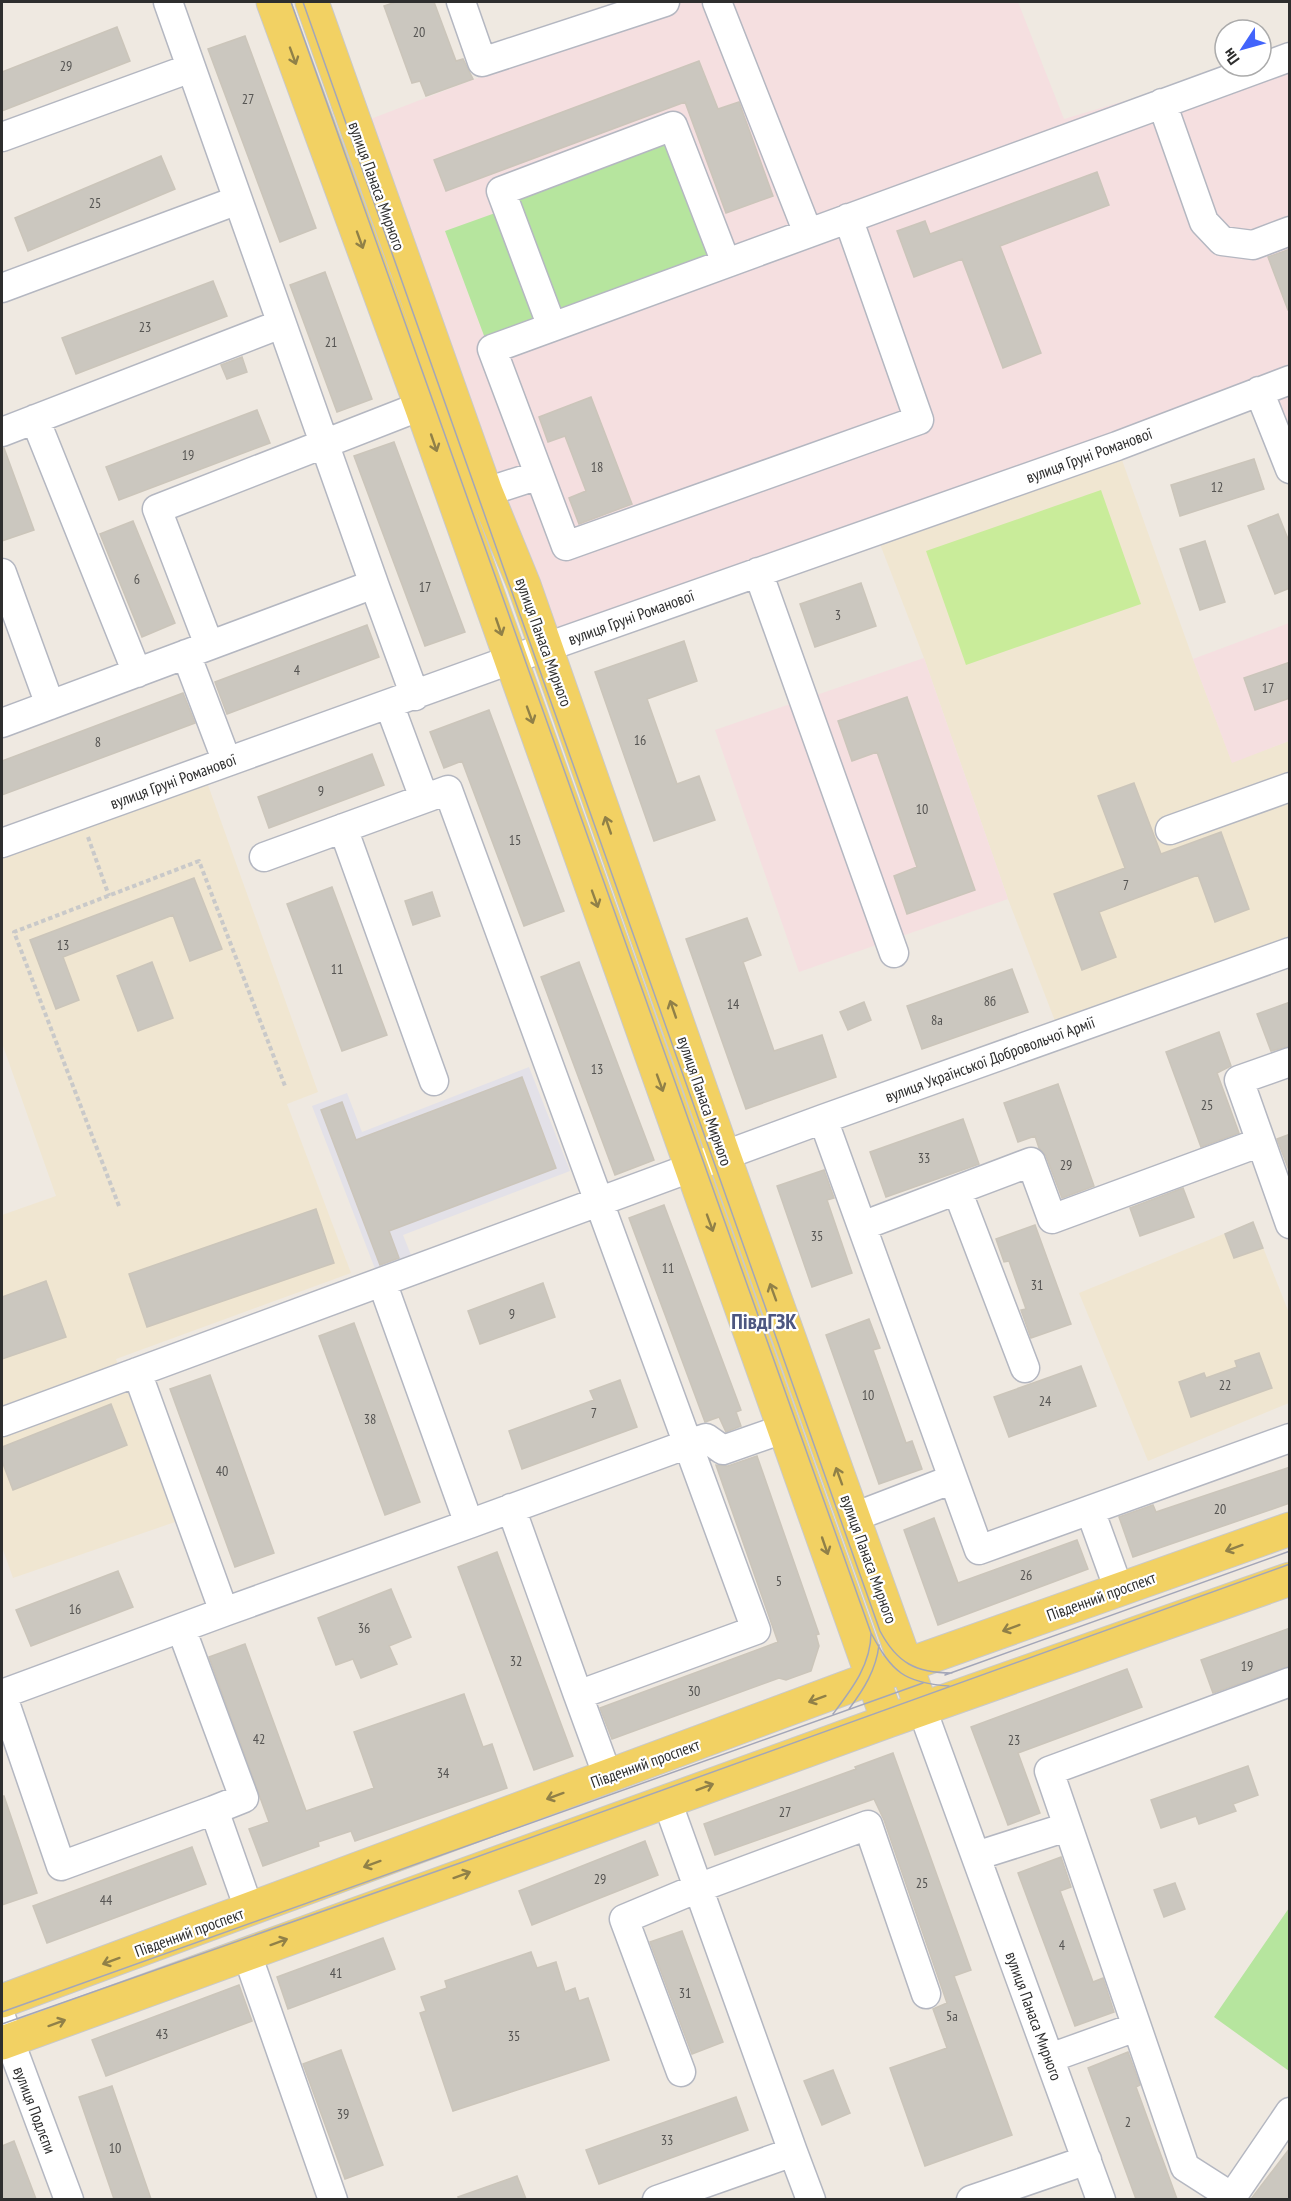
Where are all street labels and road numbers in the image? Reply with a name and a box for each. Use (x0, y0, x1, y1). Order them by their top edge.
street label: вулиця Панаса Мирного (344, 119, 410, 253)
street label: вулиця Груні Романової (1023, 423, 1155, 487)
street label: вулиця Панаса Мирного (511, 575, 577, 709)
street label: вулиця Груні Романової (565, 585, 697, 649)
street label: вулиця Груні Романової (107, 749, 239, 813)
street label: вулиця Української Добровольчої Армії (882, 1012, 1098, 1106)
street label: вулиця Панаса Мирного (673, 1034, 737, 1168)
street label: вулиця Панаса Мирного (836, 1492, 902, 1626)
street label: Південний проспект (1044, 1567, 1159, 1625)
street label: Південний проспект (588, 1734, 703, 1792)
street label: Південний проспект (132, 1903, 247, 1961)
street label: вулиця Панаса Мирного (1001, 1949, 1067, 2083)
street label: вулиця Подлєпи (9, 2064, 61, 2156)

